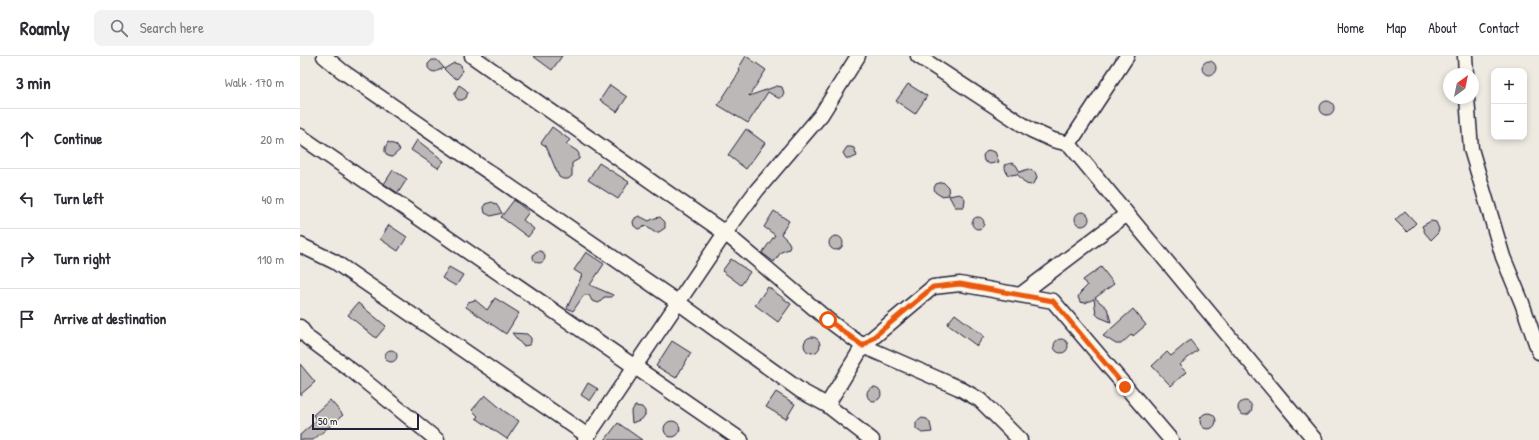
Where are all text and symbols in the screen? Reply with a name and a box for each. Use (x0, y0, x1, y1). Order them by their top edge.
search box (94, 10, 374, 46)
text: Roamly (20, 15, 70, 41)
icon: search (108, 17, 130, 39)
text: Search here (140, 17, 204, 38)
text: Home (1337, 18, 1364, 37)
text: Map (1386, 18, 1406, 37)
text: About (1428, 18, 1457, 37)
text: Contact (1479, 18, 1519, 37)
north arrow (1443, 68, 1479, 104)
map controls (1491, 68, 1527, 140)
button: + (1491, 68, 1527, 104)
text: 3 min (16, 71, 51, 94)
text: Walk · 170 m (225, 73, 284, 91)
button: − (1491, 104, 1527, 140)
icon: ahead (16, 128, 38, 150)
text: Continue (54, 128, 102, 149)
text: 20 m (260, 130, 284, 148)
icon: left (16, 188, 38, 210)
text: Turn left (54, 188, 104, 209)
text: 40 m (261, 190, 284, 208)
icon: right (16, 248, 38, 270)
text: Turn right (54, 248, 110, 269)
text: 110 m (257, 250, 284, 268)
icon: arrive (16, 308, 38, 330)
text: Arrive at destination (54, 308, 166, 329)
route start (819, 311, 837, 329)
route end (1116, 378, 1134, 396)
scale bar (312, 412, 419, 431)
text: 50 m (318, 414, 338, 428)

